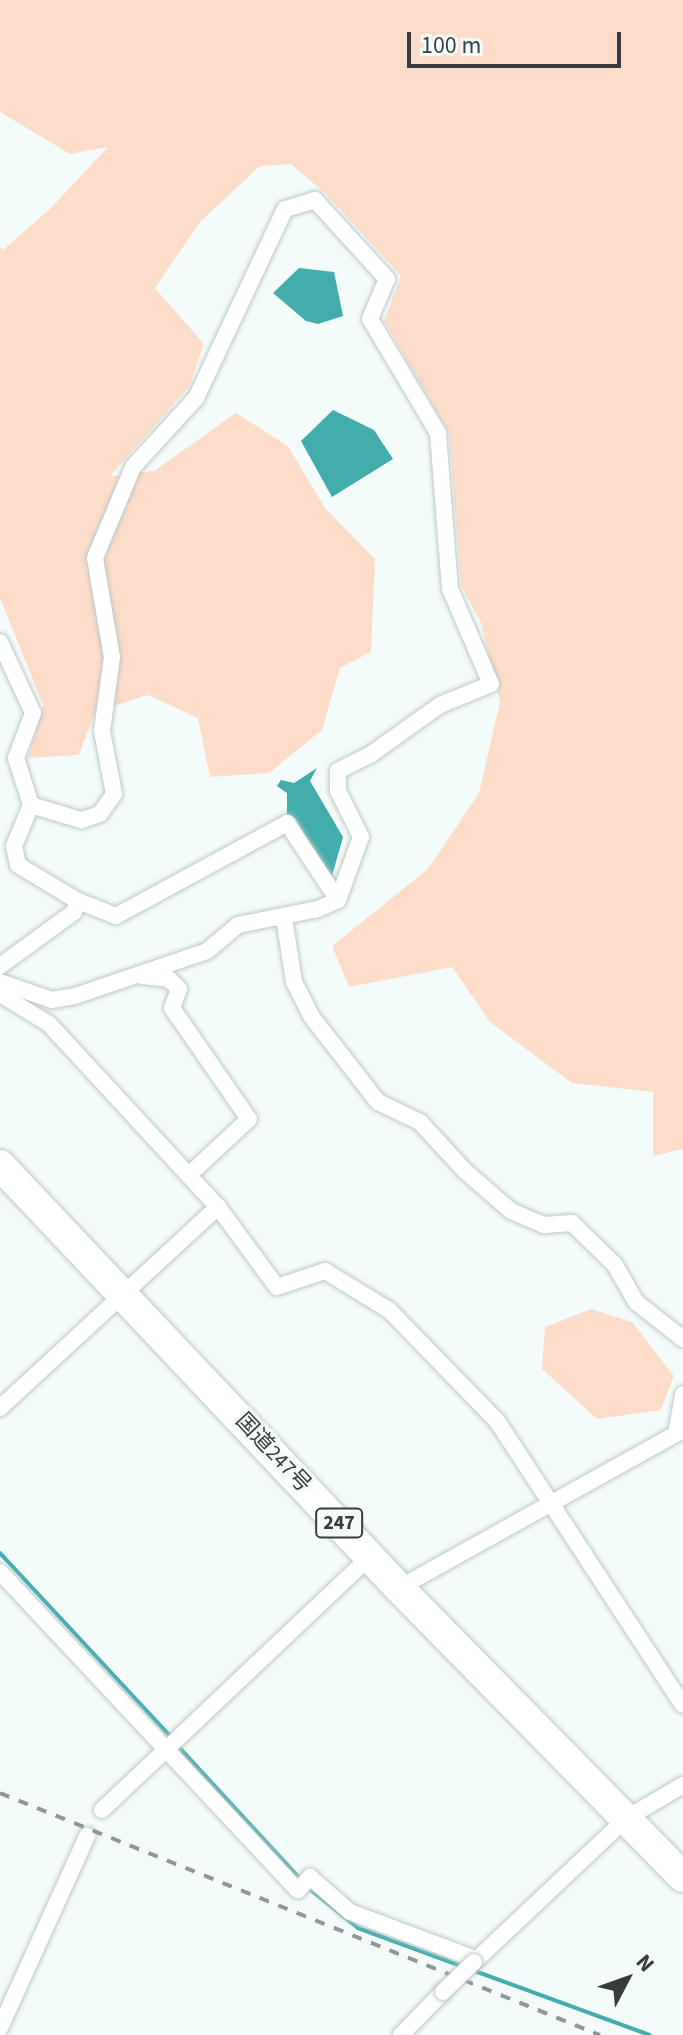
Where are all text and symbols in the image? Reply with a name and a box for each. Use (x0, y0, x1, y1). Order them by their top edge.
scale bar (411, 16, 625, 66)
text: 100 m (421, 28, 481, 63)
street label: 国道247号 (230, 1408, 316, 1498)
road number: 247 (315, 1507, 363, 1539)
north arrow (587, 1939, 667, 2019)
text: N (628, 1947, 662, 1979)

